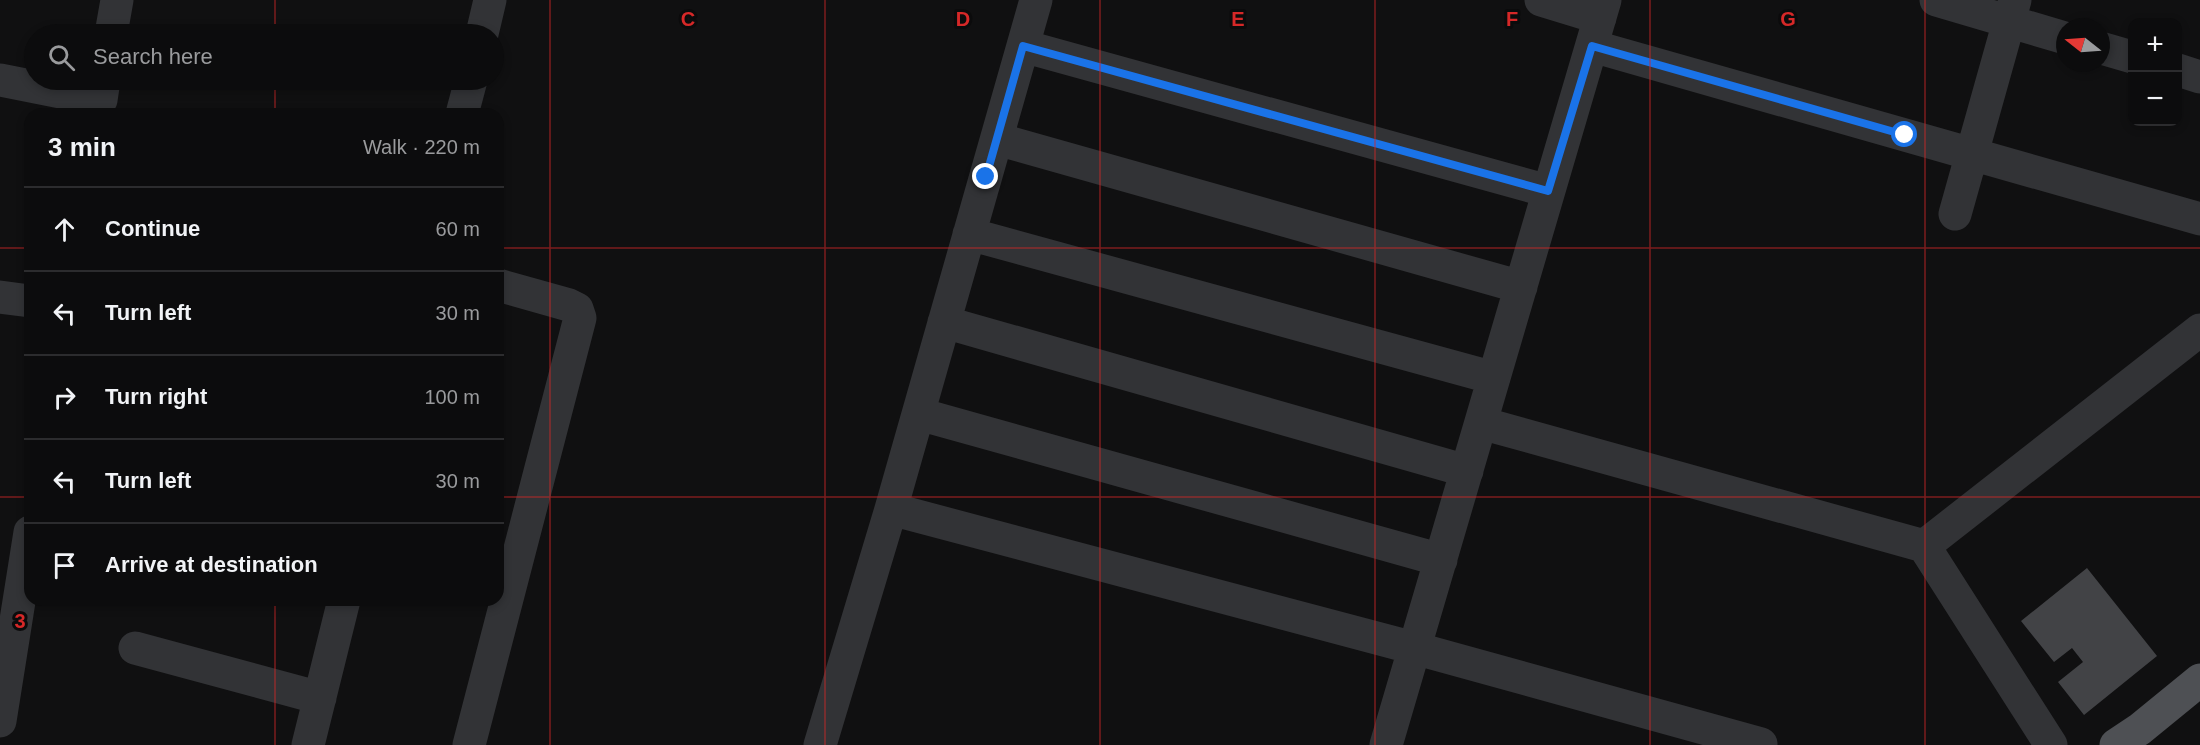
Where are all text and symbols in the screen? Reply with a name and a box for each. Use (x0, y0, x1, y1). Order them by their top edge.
text: C (681, 8, 695, 30)
text: D (956, 8, 970, 30)
text: E (1231, 8, 1245, 30)
text: F (1506, 8, 1518, 30)
text: G (1780, 8, 1796, 30)
north arrow (2056, 18, 2110, 72)
map controls (2128, 18, 2182, 126)
button: + (2128, 18, 2182, 72)
search box (24, 24, 504, 90)
icon: search (45, 41, 78, 74)
text: Search here (93, 44, 213, 69)
button: − (2128, 72, 2182, 126)
route start (1891, 121, 1917, 147)
text: 3 min (48, 132, 116, 162)
text: Walk · 220 m (363, 136, 480, 158)
route end (972, 163, 998, 189)
icon: ahead (48, 213, 81, 246)
text: Continue (105, 216, 200, 241)
text: 60 m (436, 218, 480, 240)
icon: left (48, 297, 81, 330)
text: Turn left (105, 300, 191, 325)
text: 30 m (436, 302, 480, 324)
icon: right (48, 381, 81, 414)
text: Turn right (105, 384, 207, 409)
text: 100 m (424, 386, 480, 408)
icon: left (48, 465, 81, 498)
text: Turn left (105, 468, 191, 493)
text: 30 m (436, 470, 480, 492)
icon: arrive (48, 549, 81, 582)
text: Arrive at destination (105, 552, 318, 577)
text: 3 (14, 610, 26, 632)

